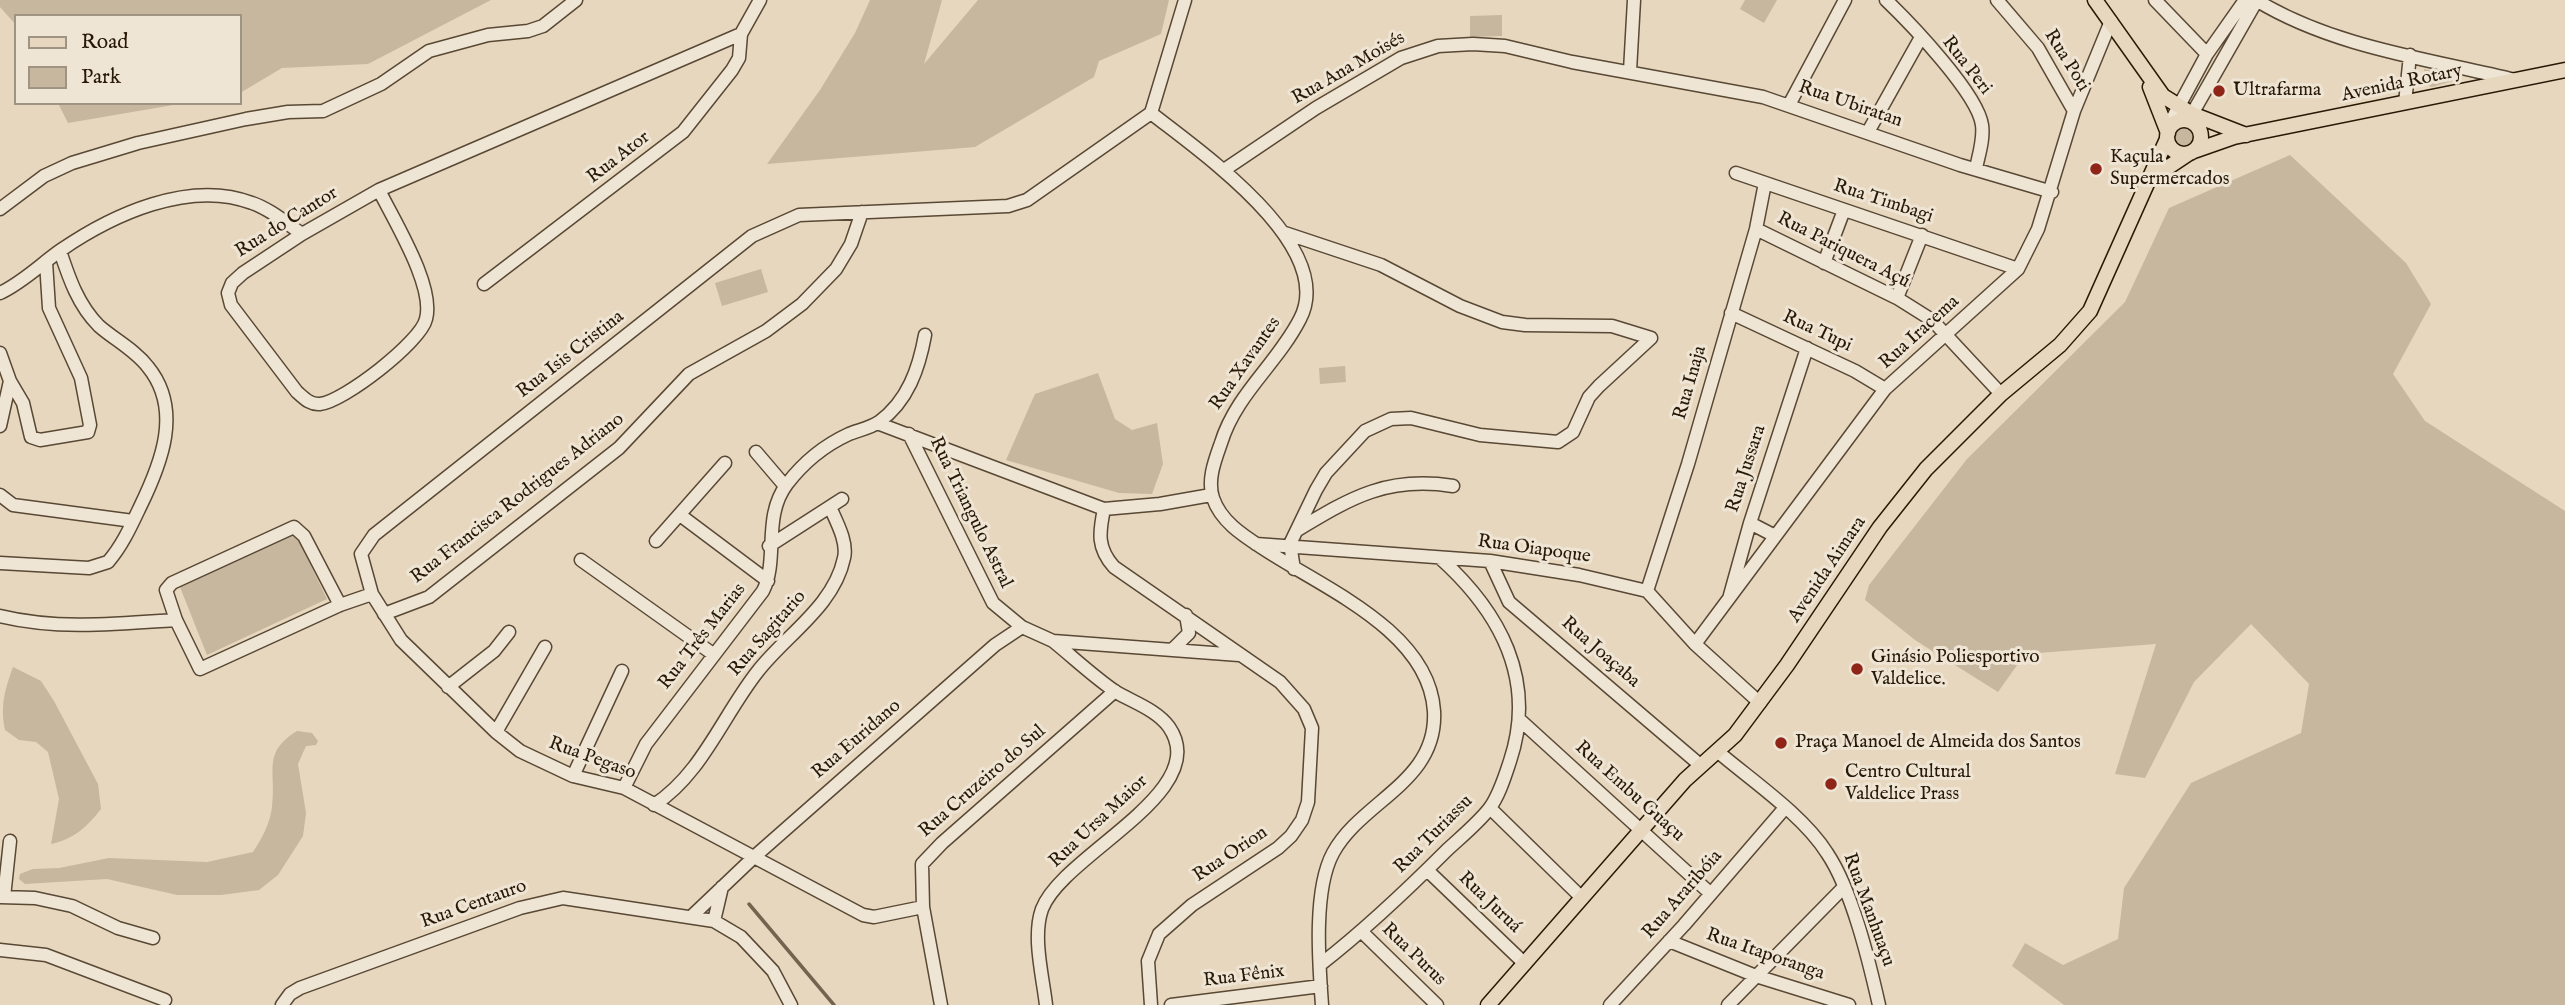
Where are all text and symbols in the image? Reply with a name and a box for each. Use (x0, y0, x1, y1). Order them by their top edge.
legend (14, 14, 242, 105)
street label: Rua Poti (2038, 26, 2094, 96)
street label: Rua Ana Moisés (1288, 27, 1410, 111)
text: Road (81, 29, 128, 56)
street label: Rua Peri (1936, 32, 1996, 100)
street label: Avenida Rotary (2340, 60, 2464, 108)
text: Park (81, 64, 121, 91)
street label: Rua Ubiratan (1795, 77, 1905, 133)
place label: Ultrafarma (2233, 80, 2321, 102)
marker: Ultrafarma (2211, 83, 2227, 99)
street label: Rua Ator (583, 127, 655, 189)
place label: Kaçula Supermercados (2110, 147, 2229, 191)
marker: Kaçula Supermercados (2088, 161, 2104, 177)
street label: Rua Timbagi (1830, 175, 1936, 229)
street label: Rua do Cantor (232, 182, 342, 264)
street label: Rua Pariquera Açú (1773, 208, 1913, 294)
street label: Rua Iracema (1875, 291, 1965, 375)
street label: Rua Isis Cristina (513, 306, 629, 404)
street label: Rua Tupi (1779, 306, 1855, 358)
street label: Rua Xavantes (1206, 313, 1286, 415)
street label: Rua Inaja (1670, 343, 1712, 423)
street label: Rua Francisca Rodrigues Adriano (407, 409, 629, 589)
street label: Rua Jussara (1722, 422, 1772, 516)
street label: Rua Triangulo Astral (923, 434, 1017, 592)
street label: Avenida Aimara (1784, 513, 1872, 627)
street label: Rua Oiapoque (1476, 531, 1592, 569)
street label: Rua Três Marias (654, 579, 752, 695)
street label: Rua Sagitario (724, 586, 812, 682)
street label: Rua Joaçaba (1556, 613, 1644, 693)
place label: Ginásio Poliesportivo Valdelice. (1871, 647, 2039, 691)
marker: Ginásio Poliesportivo Valdelice. (1849, 661, 1865, 677)
street label: Rua Euridano (808, 695, 906, 785)
street label: Rua Cruzeiro do Sul (915, 721, 1051, 843)
place label: Praça Manoel de Almeida dos Santos (1795, 732, 2081, 754)
street label: Rua Pegaso (545, 733, 639, 785)
marker: Praça Manoel de Almeida dos Santos (1773, 735, 1789, 751)
street label: Rua Embu Guaçu (1570, 737, 1688, 847)
place label: Centro Cultural Valdelice Prass (1845, 762, 1971, 806)
street label: Rua Ursa Maior (1045, 771, 1153, 873)
marker: Centro Cultural Valdelice Prass (1823, 776, 1839, 792)
street label: Rua Turiassu (1390, 791, 1478, 879)
street label: Rua Orion (1190, 822, 1272, 888)
street label: Rua Araribóia (1638, 846, 1728, 944)
street label: Rua Manhuaçu (1837, 850, 1899, 970)
street label: Rua Juruá (1453, 867, 1525, 939)
street label: Rua Centauro (418, 875, 530, 935)
street label: Rua Purus (1376, 919, 1450, 991)
street label: Rua Itaporanga (1703, 924, 1827, 986)
street label: Rua Fênix (1202, 961, 1286, 993)

